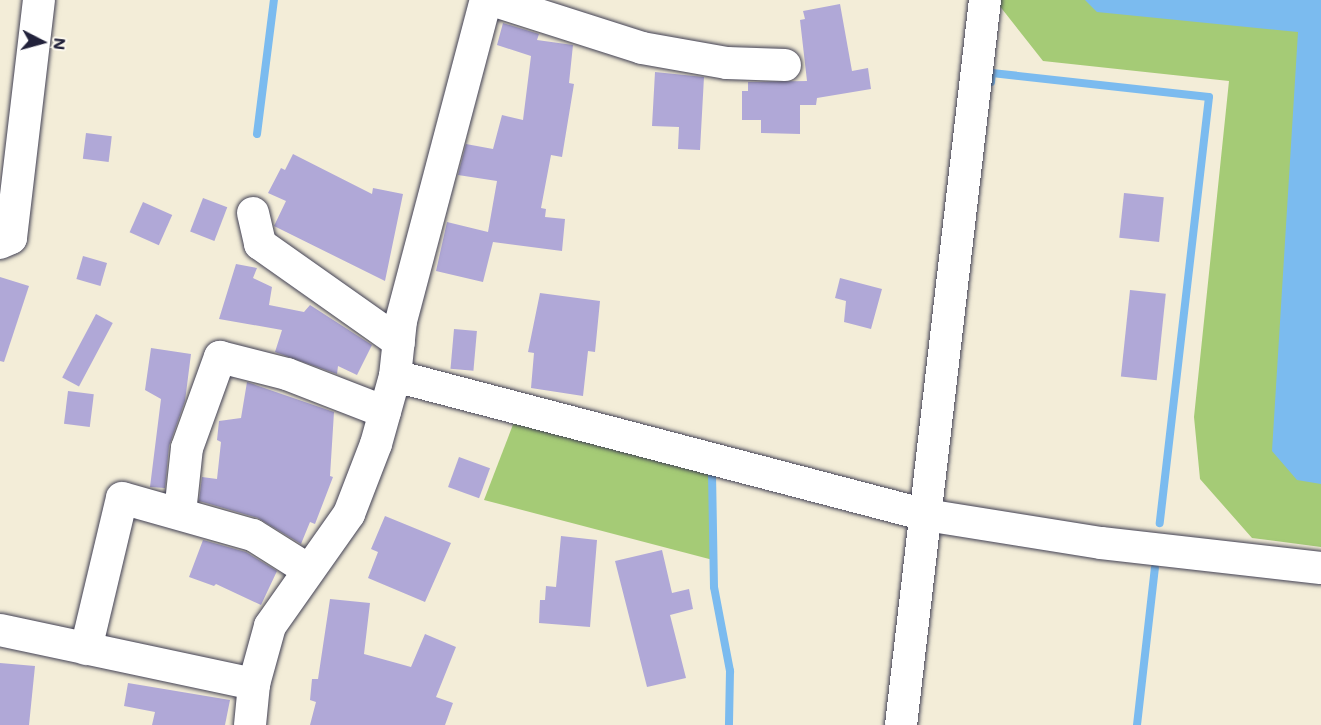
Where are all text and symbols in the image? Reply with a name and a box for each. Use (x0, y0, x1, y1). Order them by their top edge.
north arrow (12, 12, 72, 72)
text: N (49, 37, 71, 51)

